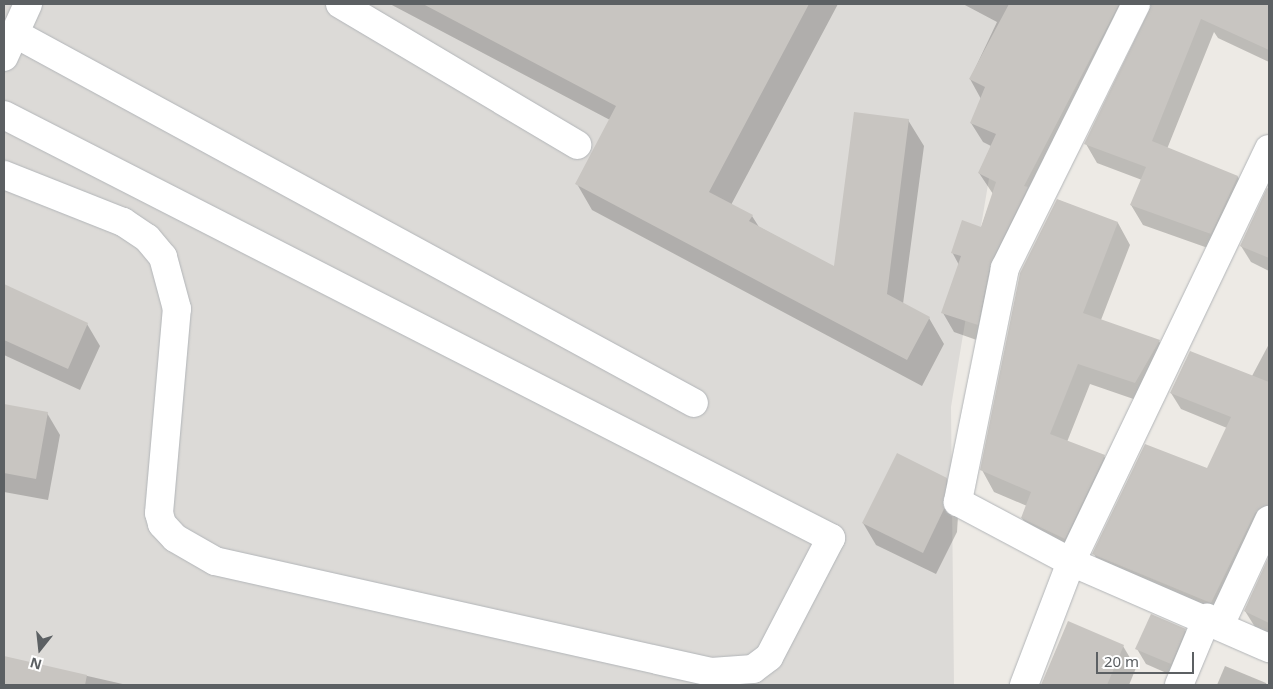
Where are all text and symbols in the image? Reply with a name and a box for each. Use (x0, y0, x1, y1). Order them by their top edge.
north arrow (15, 624, 65, 674)
scale bar (1098, 642, 1196, 674)
text: 20 m (1104, 651, 1139, 671)
text: N (28, 653, 44, 675)

